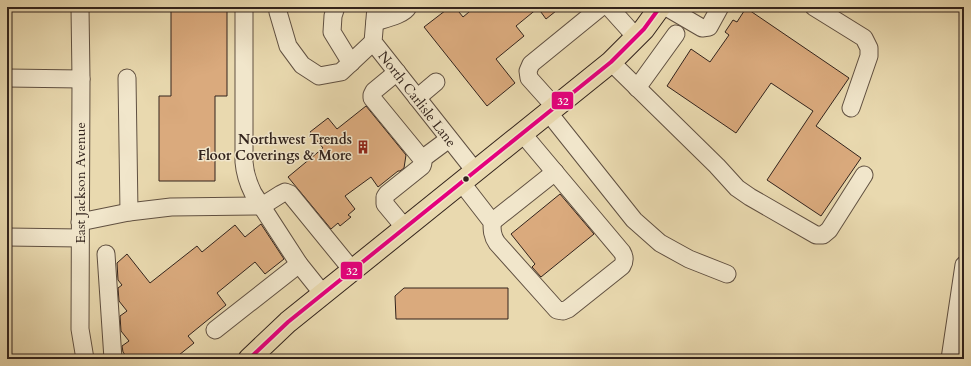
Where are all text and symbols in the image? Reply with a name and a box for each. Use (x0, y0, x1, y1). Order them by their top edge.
street label: North Carlisle Lane (373, 47, 461, 151)
line badge: 32 (551, 91, 574, 110)
text: 32 (557, 94, 569, 109)
street label: East Jackson Avenue (71, 122, 90, 244)
place label: Northwest Trends Floor Coverings & More (198, 130, 352, 165)
building icon: Northwest Trends Floor Coverings & More (355, 139, 371, 155)
unlabelled marker (461, 174, 471, 184)
line badge: 32 (340, 261, 363, 280)
text: 32 (346, 264, 358, 279)

